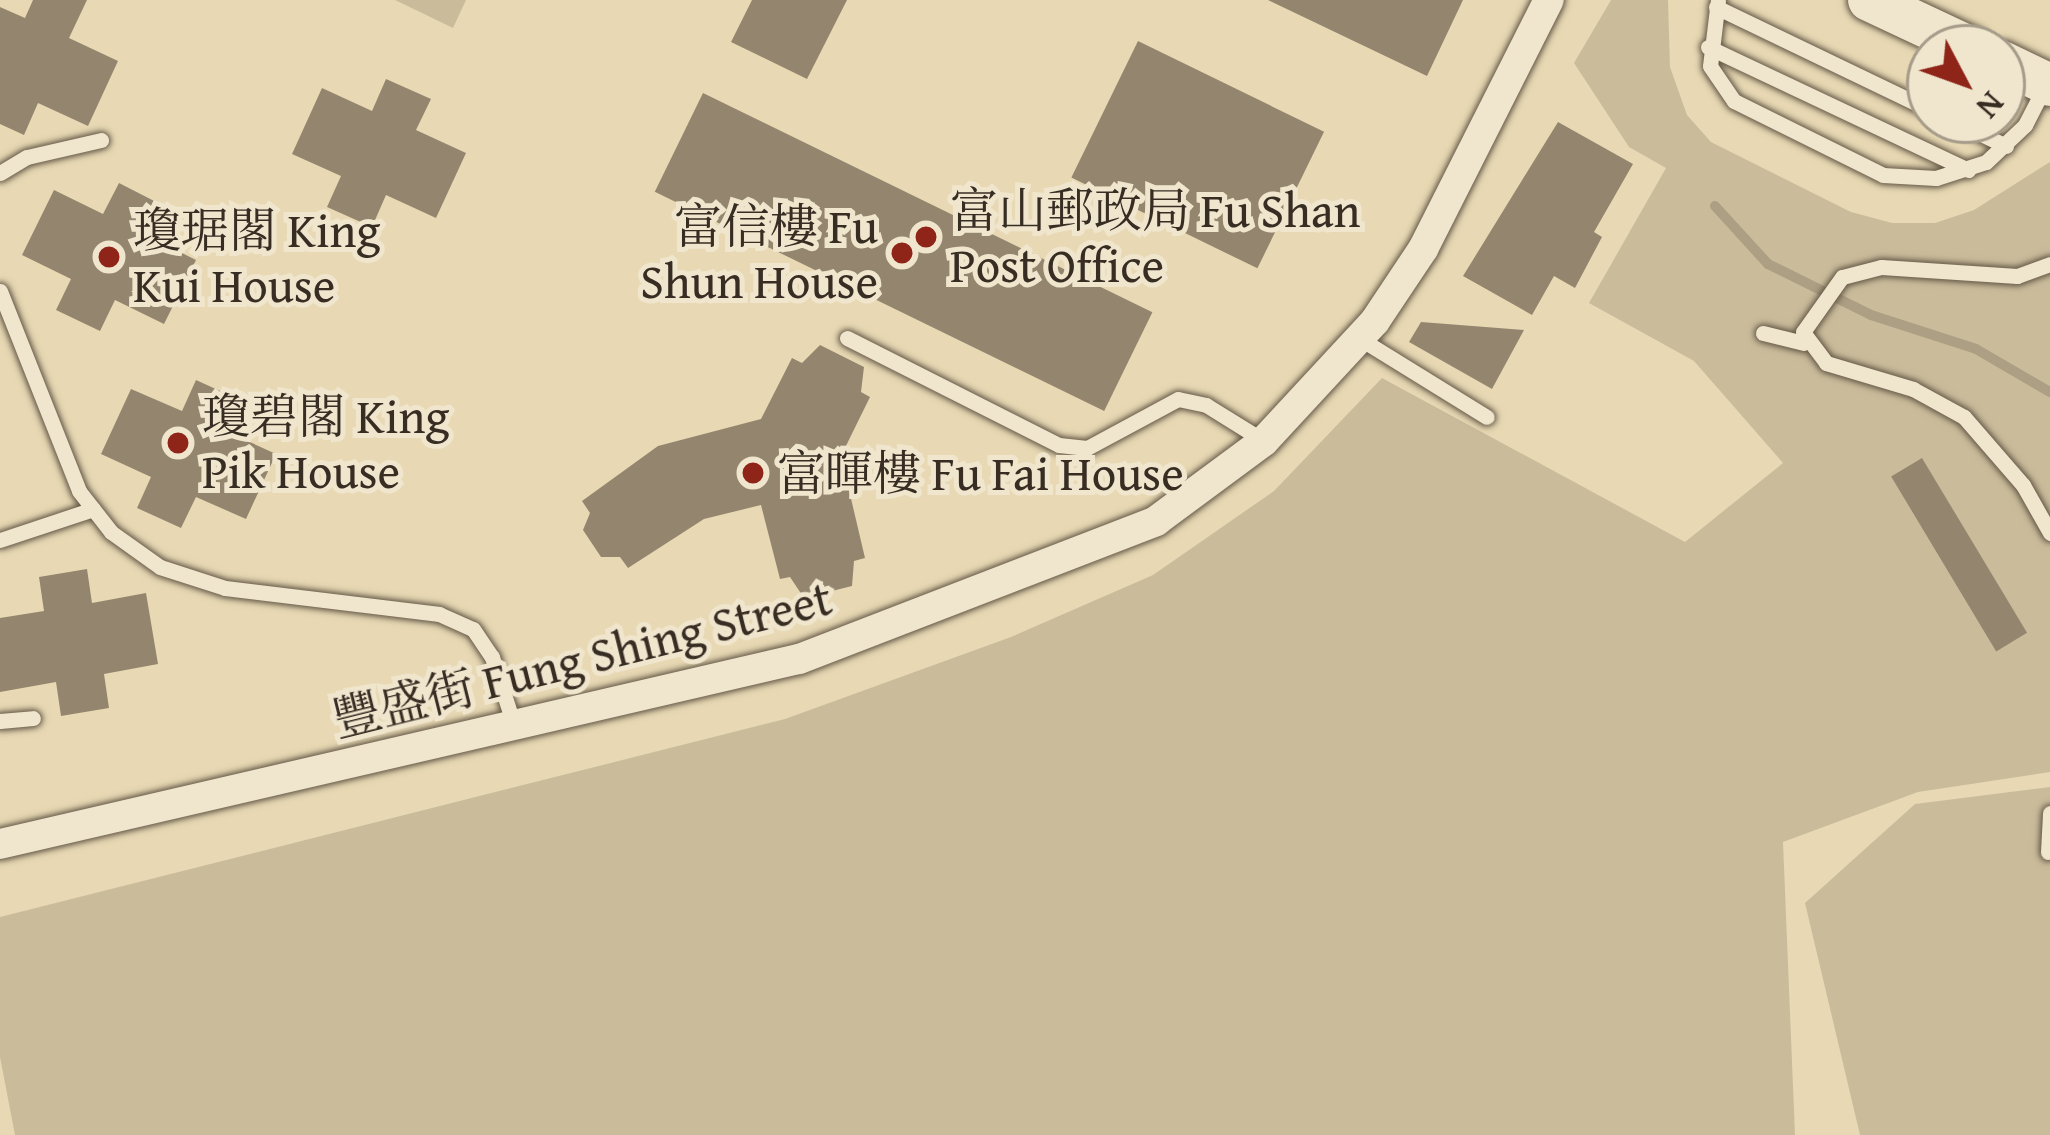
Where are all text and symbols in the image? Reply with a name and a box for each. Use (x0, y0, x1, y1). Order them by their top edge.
north arrow (1906, 24, 2026, 144)
text: N (1966, 82, 2016, 130)
place label: 富山郵政局 Fu Shan Post Office (950, 180, 1361, 293)
place label: 富信樓 Fu Shun House (640, 196, 878, 309)
place label: 瓊琚閣 King Kui House (133, 200, 380, 313)
marker: 富山郵政局 Fu Shan Post Office (913, 224, 939, 250)
marker: 富信樓 Fu Shun House (889, 240, 915, 266)
marker: 瓊琚閣 King Kui House (96, 244, 122, 270)
place label: 瓊碧閣 King Pik House (202, 386, 449, 499)
marker: 瓊碧閣 King Pik House (165, 430, 191, 456)
place label: 富暉樓 Fu Fai House (777, 444, 1184, 502)
marker: 富暉樓 Fu Fai House (740, 460, 766, 486)
street label: 豐盛街 Fung Shing Street (327, 568, 837, 748)

